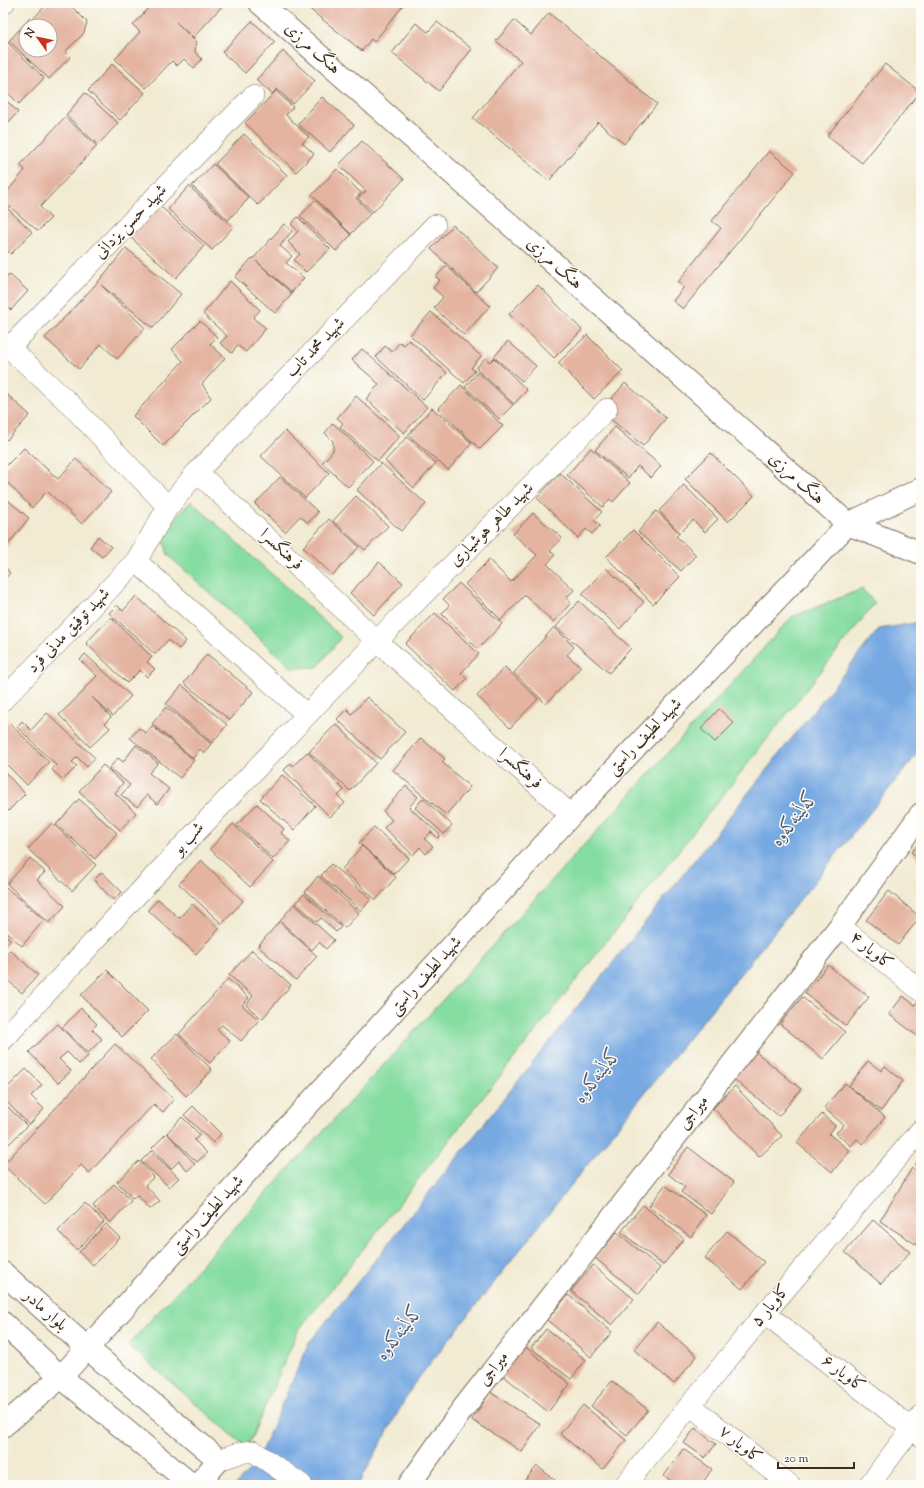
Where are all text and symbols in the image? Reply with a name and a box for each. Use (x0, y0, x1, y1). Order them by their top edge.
street label: هنگ مرزی (279, 16, 346, 81)
north arrow (18, 18, 58, 58)
text: N (21, 25, 40, 42)
street label: شهید حسن یزدانی (89, 179, 173, 265)
street label: هنگ مرزی (521, 231, 588, 296)
street label: شهید محمد تاب (281, 312, 351, 384)
street label: هنگ مرزی (763, 446, 830, 511)
street label: شهید طاهر هوشیاری (444, 477, 540, 573)
street label: فرهنگسرا (254, 523, 309, 577)
street label: شهید توفیق مدنی فرد (22, 583, 116, 679)
street label: شهید لطیف راستی (602, 693, 688, 781)
street label: فرهنگسرا (493, 742, 548, 795)
water label: کەڵینەکەوە (766, 786, 826, 852)
street label: شب بو (166, 817, 211, 862)
street label: کاویار ۴ (844, 926, 898, 976)
street label: شهید لطیف راستی (384, 931, 468, 1021)
water label: کەڵینەکەوە (569, 1043, 629, 1109)
street label: میراجی (673, 1091, 715, 1135)
street label: شهید لطیف راستی (166, 1170, 250, 1260)
street label: کاویار ۵ (746, 1279, 796, 1333)
street label: بلوار مادر (16, 1283, 72, 1337)
water label: کەڵینەکەوە (371, 1300, 431, 1366)
street label: میراجی (473, 1347, 515, 1391)
street label: کاویار ۶ (816, 1349, 870, 1399)
street label: کاویار ۷ (713, 1420, 767, 1470)
scale bar (778, 1444, 854, 1470)
text: 20 m (784, 1450, 809, 1468)

